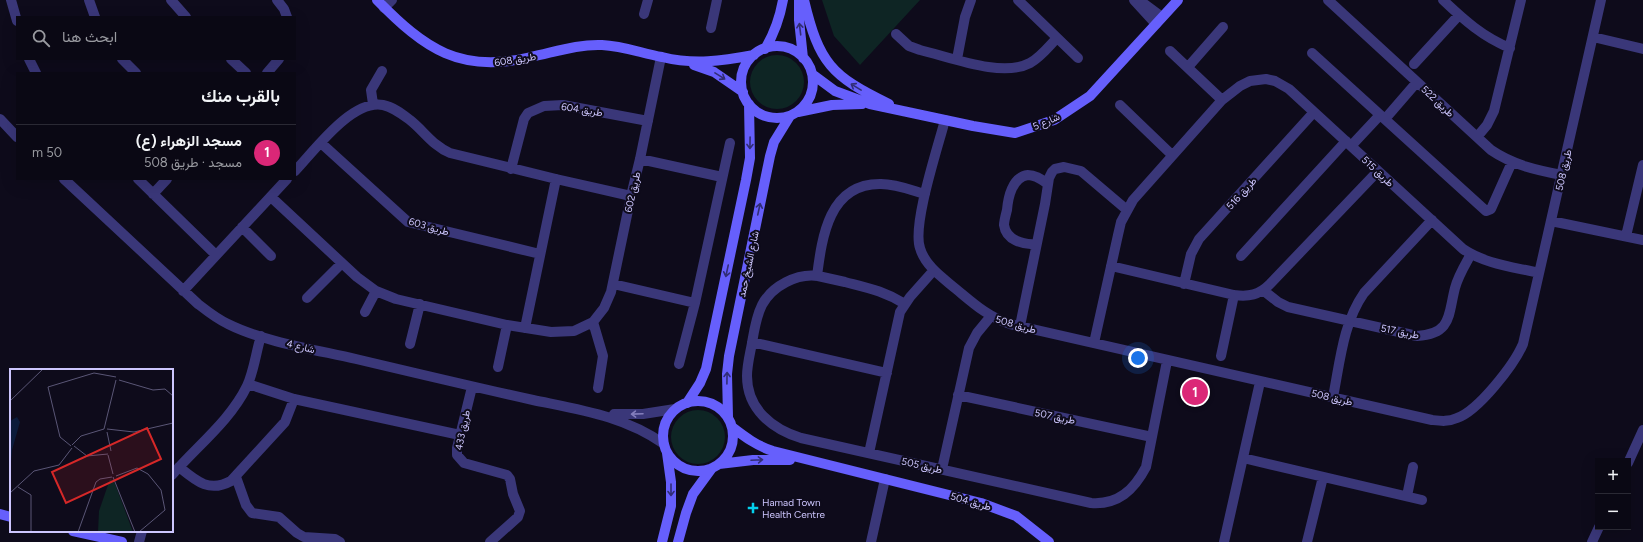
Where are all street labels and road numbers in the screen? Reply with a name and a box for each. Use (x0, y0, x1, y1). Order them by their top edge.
street label: طريق 608 (493, 50, 537, 69)
street label: طريق 522 (1418, 83, 1457, 120)
street label: طريق 604 (560, 100, 604, 119)
street label: شارع 5 (1031, 110, 1062, 133)
street label: طريق 508 (1552, 148, 1575, 192)
street label: طريق 515 (1359, 153, 1397, 190)
street label: طريق 602 (622, 170, 644, 214)
street label: طريق 516 (1223, 174, 1260, 212)
street label: طريق 603 (407, 215, 451, 239)
street label: شارع الشيخ حمد (735, 230, 762, 298)
street label: طريق 508 (994, 312, 1038, 337)
street label: طريق 517 (1380, 321, 1421, 342)
street label: شارع 4 (285, 337, 317, 356)
street label: طريق 508 (1310, 386, 1354, 409)
street label: طريق 507 (1033, 406, 1077, 427)
street label: طريق 433 (452, 408, 473, 451)
street label: طريق 505 (900, 454, 944, 477)
street label: طريق 504 (949, 489, 993, 514)

